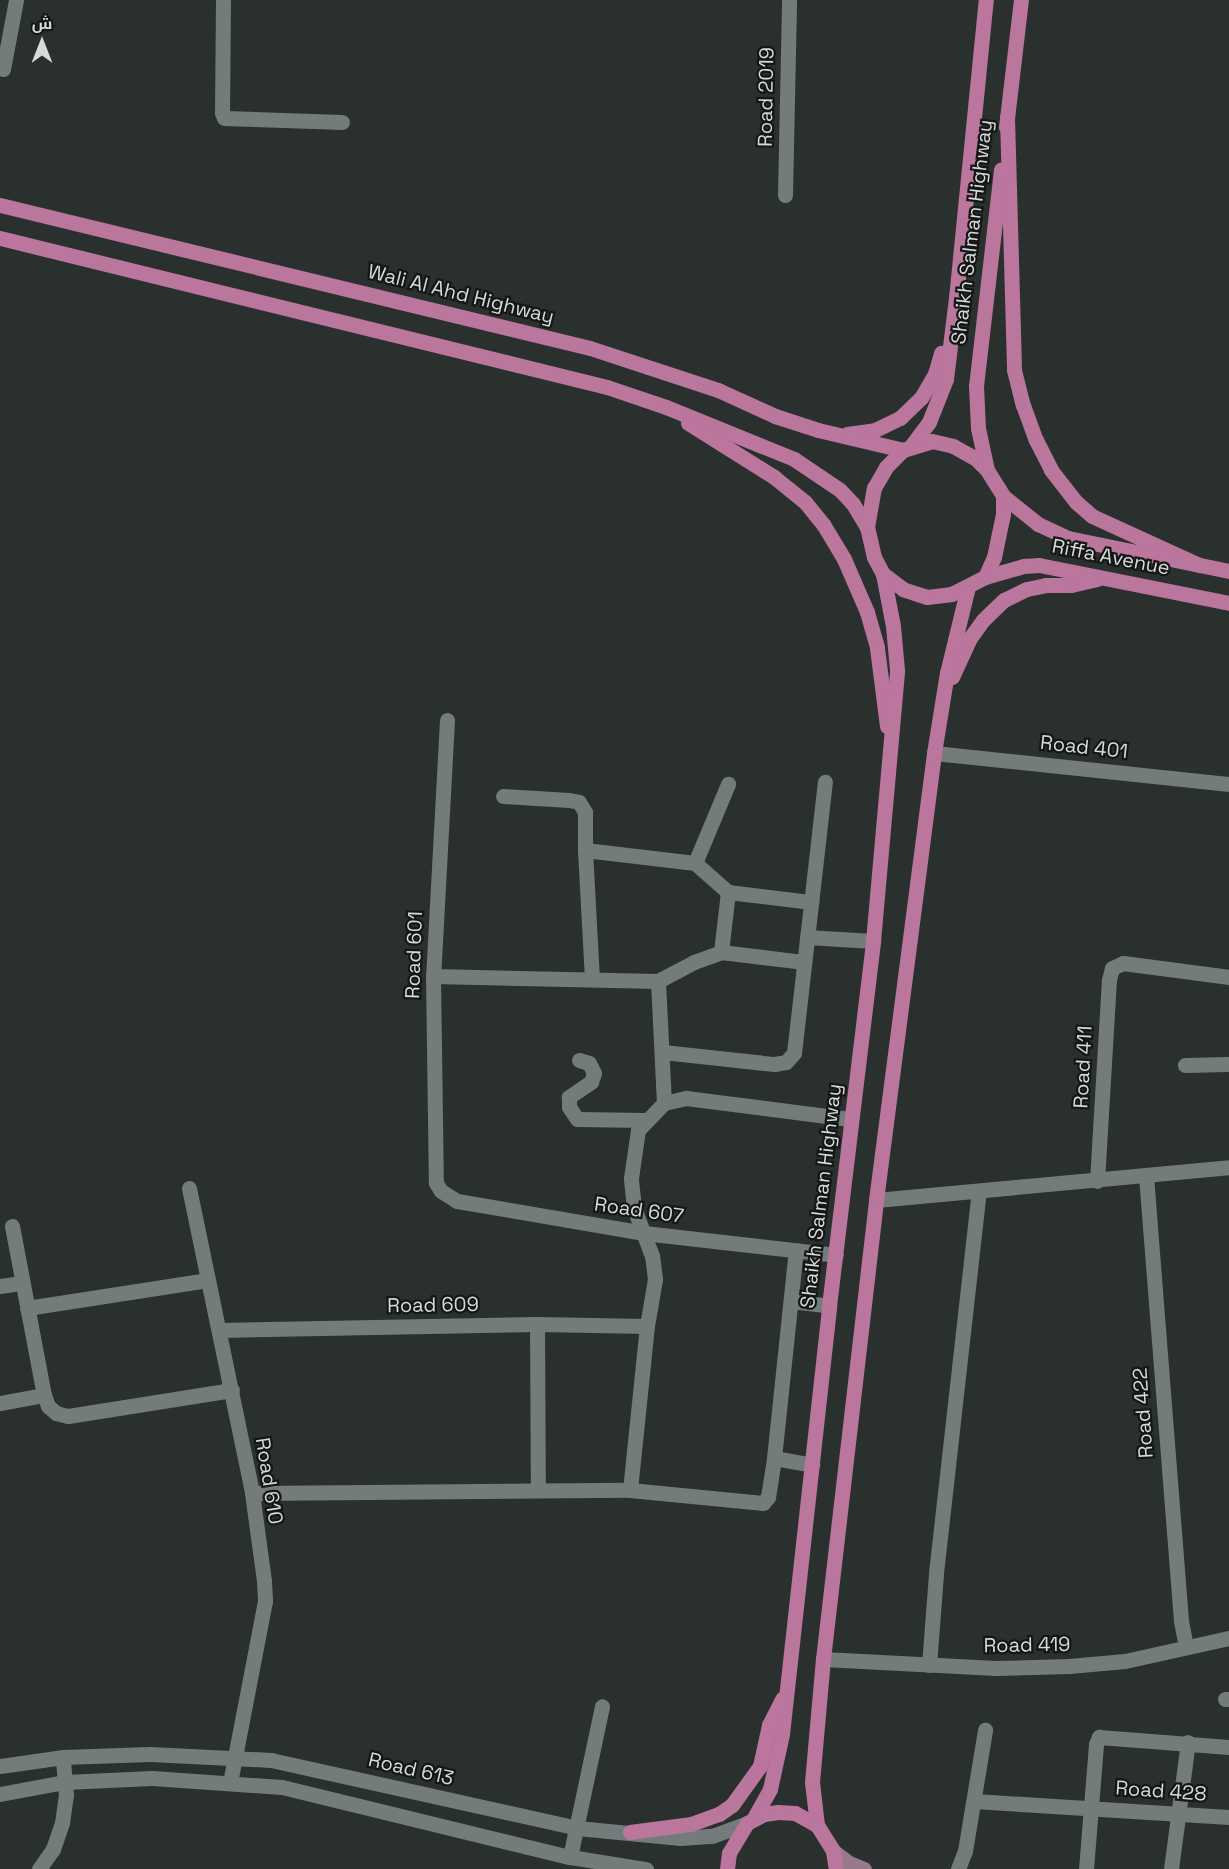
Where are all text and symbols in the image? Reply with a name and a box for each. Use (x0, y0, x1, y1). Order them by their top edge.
north arrow (12, 12, 72, 72)
text: ش (32, 13, 52, 34)
street label: Road 2019 (753, 47, 779, 147)
street label: Shaikh Salman Highway (946, 118, 998, 346)
street label: Wali Al Ahd Highway (365, 259, 557, 329)
street label: Riffa Avenue (1050, 534, 1172, 580)
street label: Road 401 (1039, 730, 1129, 764)
street label: Road 601 (400, 911, 428, 999)
street label: Road 411 (1069, 1025, 1097, 1109)
street label: Shaikh Salman Highway (795, 1082, 847, 1310)
street label: Road 607 (593, 1192, 685, 1228)
street label: Road 609 (387, 1292, 479, 1318)
street label: Road 422 (1128, 1367, 1158, 1459)
street label: Road 610 (250, 1436, 288, 1526)
street label: Road 419 (983, 1632, 1071, 1658)
street label: Road 613 (366, 1748, 456, 1790)
street label: Road 428 (1115, 1776, 1207, 1806)

